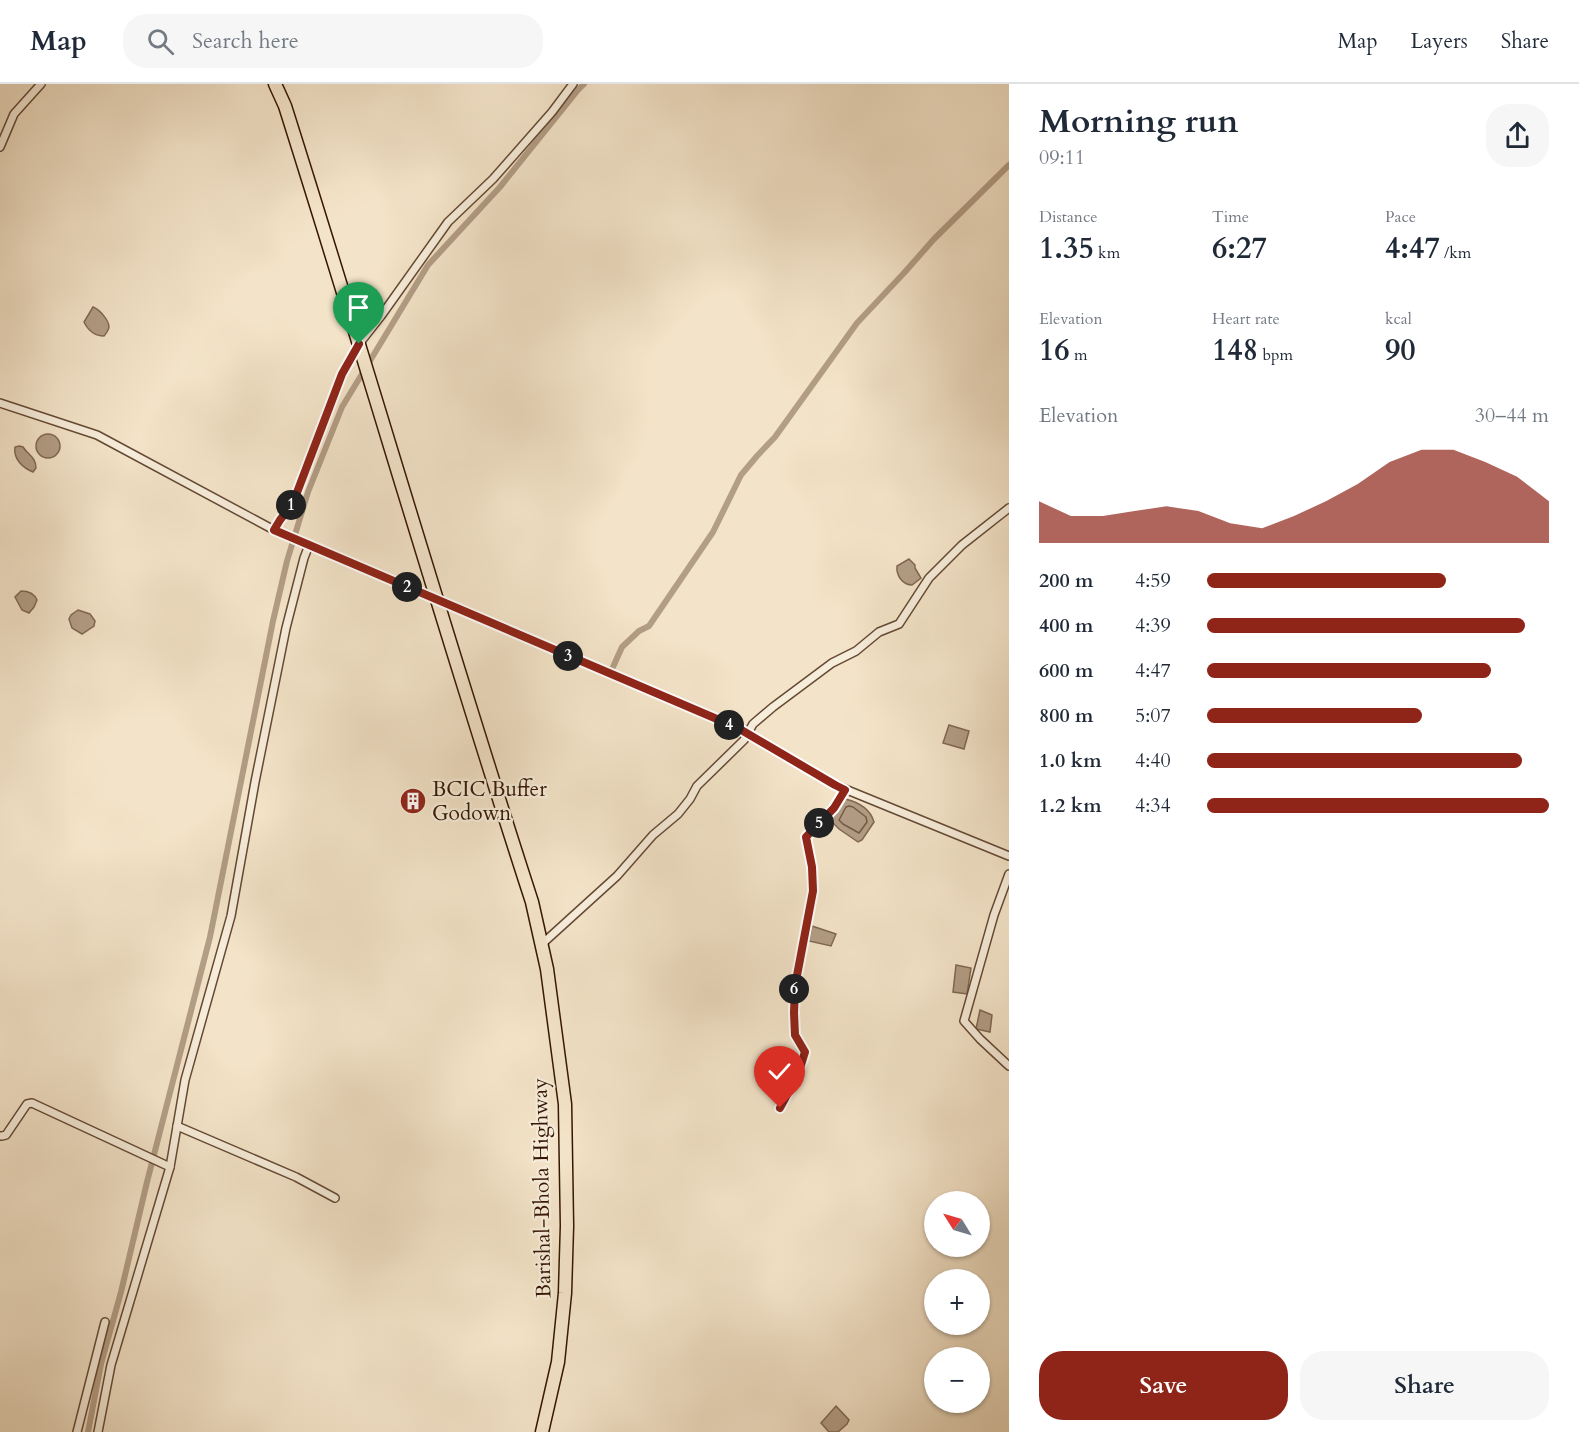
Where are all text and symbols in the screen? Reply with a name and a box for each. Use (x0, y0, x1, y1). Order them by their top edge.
search box (123, 14, 543, 68)
text: Map (30, 22, 87, 60)
icon: search (144, 25, 177, 58)
text: Search here (192, 26, 299, 56)
text: Map (1338, 27, 1378, 56)
text: Layers (1411, 27, 1468, 56)
text: Share (1501, 27, 1549, 56)
text: Morning run (1039, 99, 1239, 144)
button: share (1486, 104, 1549, 167)
text: 09:11 (1039, 144, 1085, 171)
text: Distance (1039, 206, 1097, 228)
text: Time (1212, 206, 1249, 228)
text: Pace (1385, 206, 1416, 228)
text: 1.35 (1039, 228, 1094, 269)
text: 6:27 (1212, 228, 1267, 269)
text: 4:47 (1385, 228, 1440, 269)
text: km (1094, 242, 1120, 264)
text: /km (1440, 242, 1471, 264)
pin (333, 282, 384, 344)
icon: arrive (342, 291, 375, 324)
text: Elevation (1039, 308, 1103, 330)
text: Heart rate (1212, 308, 1280, 330)
text: kcal (1385, 308, 1412, 330)
text: 16 (1039, 330, 1070, 371)
text: 148 (1212, 330, 1258, 371)
text: 90 (1385, 330, 1416, 371)
text: m (1070, 344, 1088, 366)
text: bpm (1258, 344, 1293, 366)
text: Elevation (1039, 402, 1118, 429)
text: 30–44 m (1475, 402, 1549, 429)
pin: 1 (276, 490, 306, 520)
text: 1 (287, 494, 295, 516)
text: 200 m (1039, 567, 1094, 594)
text: 4:59 (1135, 567, 1171, 594)
pin: 2 (392, 572, 422, 602)
text: 2 (403, 576, 411, 598)
text: 400 m (1039, 612, 1094, 639)
text: 4:39 (1135, 612, 1171, 639)
pin: 3 (553, 641, 583, 671)
text: 3 (564, 645, 572, 667)
text: 600 m (1039, 657, 1094, 684)
text: 4:47 (1135, 657, 1171, 684)
text: 800 m (1039, 702, 1094, 729)
text: 5:07 (1135, 702, 1171, 729)
pin: 4 (714, 710, 744, 740)
text: 4 (725, 714, 733, 736)
text: 1.0 km (1039, 747, 1102, 774)
text: 4:40 (1135, 747, 1171, 774)
place label: BCIC Buffer Godown (432, 775, 547, 828)
building icon: BCIC Buffer Godown (398, 786, 428, 816)
text: 1.2 km (1039, 792, 1102, 819)
text: 4:34 (1135, 792, 1171, 819)
pin: 5 (804, 808, 834, 838)
text: 5 (815, 812, 823, 834)
pin: 6 (779, 974, 809, 1004)
text: 6 (790, 978, 798, 1000)
pin (754, 1046, 805, 1108)
icon: check (763, 1055, 796, 1088)
street label: Barishal-Bhola Highway (526, 1078, 558, 1298)
north arrow (924, 1191, 990, 1257)
map controls (924, 1191, 990, 1413)
button: + (924, 1269, 990, 1335)
button: − (924, 1347, 990, 1413)
button: Save (1039, 1351, 1288, 1420)
button: Share (1300, 1351, 1549, 1420)

